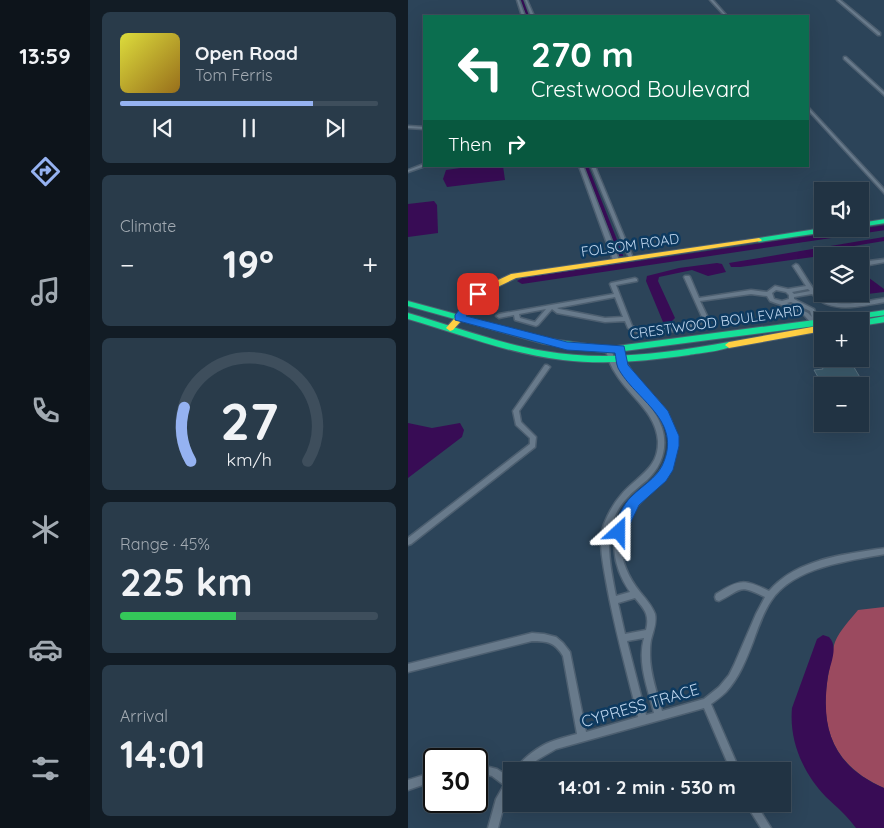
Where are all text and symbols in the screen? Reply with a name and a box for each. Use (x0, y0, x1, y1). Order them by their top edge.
text: 270 m (531, 32, 634, 76)
icon: left (448, 35, 513, 100)
text: Open Road (195, 41, 298, 65)
text: 13:59 (19, 42, 71, 70)
text: Tom Ferris (195, 65, 272, 85)
text: Crestwood Boulevard (531, 75, 750, 103)
icon: previous (149, 114, 177, 142)
icon: pause (235, 114, 263, 142)
icon: next (321, 114, 349, 142)
icon: right (502, 130, 530, 158)
text: Then (448, 132, 492, 156)
icon: directions (28, 154, 63, 189)
map controls (814, 182, 869, 432)
button: sound (814, 182, 869, 237)
text: Climate (120, 216, 176, 236)
street label: FOLSOM ROAD (580, 229, 680, 261)
text: 19° (223, 240, 274, 288)
text: − (120, 247, 135, 282)
text: + (362, 247, 378, 282)
button: layers (814, 247, 869, 302)
pin (457, 273, 499, 315)
icon: music (28, 274, 63, 309)
icon: arrive (464, 280, 492, 308)
street label: CRESTWOOD BOULEVARD (628, 301, 804, 343)
button: + (814, 312, 869, 367)
button: − (814, 377, 869, 432)
text: 27 (220, 388, 278, 453)
icon: phone (28, 393, 63, 428)
text: km/h (226, 448, 272, 470)
position arrow (592, 505, 644, 557)
icon: climate (28, 512, 63, 547)
text: Range · 45% (120, 534, 210, 554)
text: 225 km (120, 558, 252, 606)
icon: car (28, 632, 63, 667)
street label: CYPRESS TRACE (579, 679, 701, 731)
text: Arrival (120, 706, 168, 726)
text: 14:01 (120, 730, 206, 778)
speed limit sign: 30 (423, 748, 488, 813)
icon: filters (28, 751, 63, 786)
text: 14:01 · 2 min · 530 m (558, 775, 736, 799)

